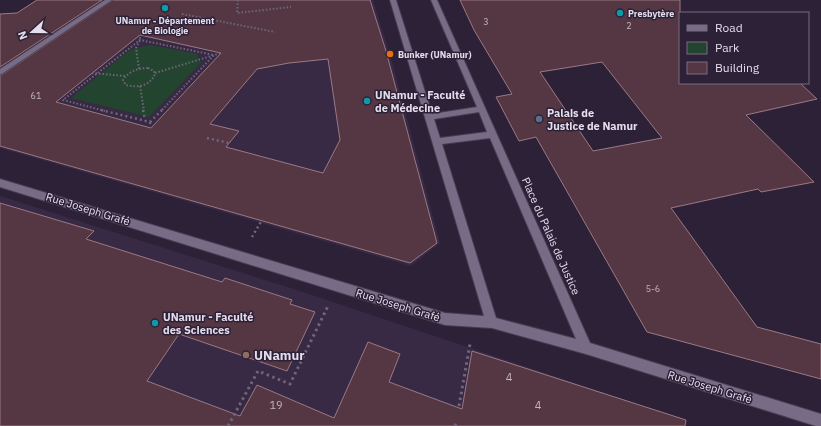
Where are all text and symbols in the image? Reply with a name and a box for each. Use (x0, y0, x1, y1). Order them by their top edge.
marker: UNamur - Département de Biologie (160, 3, 170, 13)
marker: Presbytère (615, 8, 625, 18)
place label: Presbytère (628, 8, 674, 19)
north arrow (12, 12, 52, 52)
legend (679, 12, 809, 84)
place label: UNamur - Département de Biologie (116, 15, 215, 36)
house number: 3 (483, 16, 489, 27)
house number: 2 (626, 20, 632, 31)
text: Road (715, 20, 743, 35)
text: N (15, 29, 31, 42)
text: Park (715, 40, 740, 55)
marker: Bunker (UNamur) (385, 49, 395, 59)
place label: Bunker (UNamur) (398, 49, 472, 60)
text: Building (715, 60, 760, 75)
place label: UNamur - Faculté de Médecine (375, 88, 465, 115)
house number: 61 (31, 90, 41, 101)
marker: UNamur - Faculté de Médecine (362, 96, 372, 106)
place label: Palais de Justice de Namur (547, 106, 638, 133)
marker: Palais de Justice de Namur (534, 114, 544, 124)
street label: Place du Palais de Justice (519, 175, 583, 297)
street label: Rue Joseph Grafé (44, 190, 132, 228)
house number: 5-6 (646, 283, 660, 294)
street label: Rue Joseph Grafé (354, 286, 442, 324)
place label: UNamur - Faculté des Sciences (163, 310, 253, 337)
marker: UNamur - Faculté des Sciences (150, 318, 160, 328)
place label: UNamur (254, 347, 304, 364)
marker: UNamur (241, 350, 251, 360)
street label: Rue Joseph Grafé (666, 368, 754, 406)
house number: 4 (506, 370, 513, 384)
house number: 19 (269, 398, 283, 412)
house number: 4 (535, 398, 542, 412)

